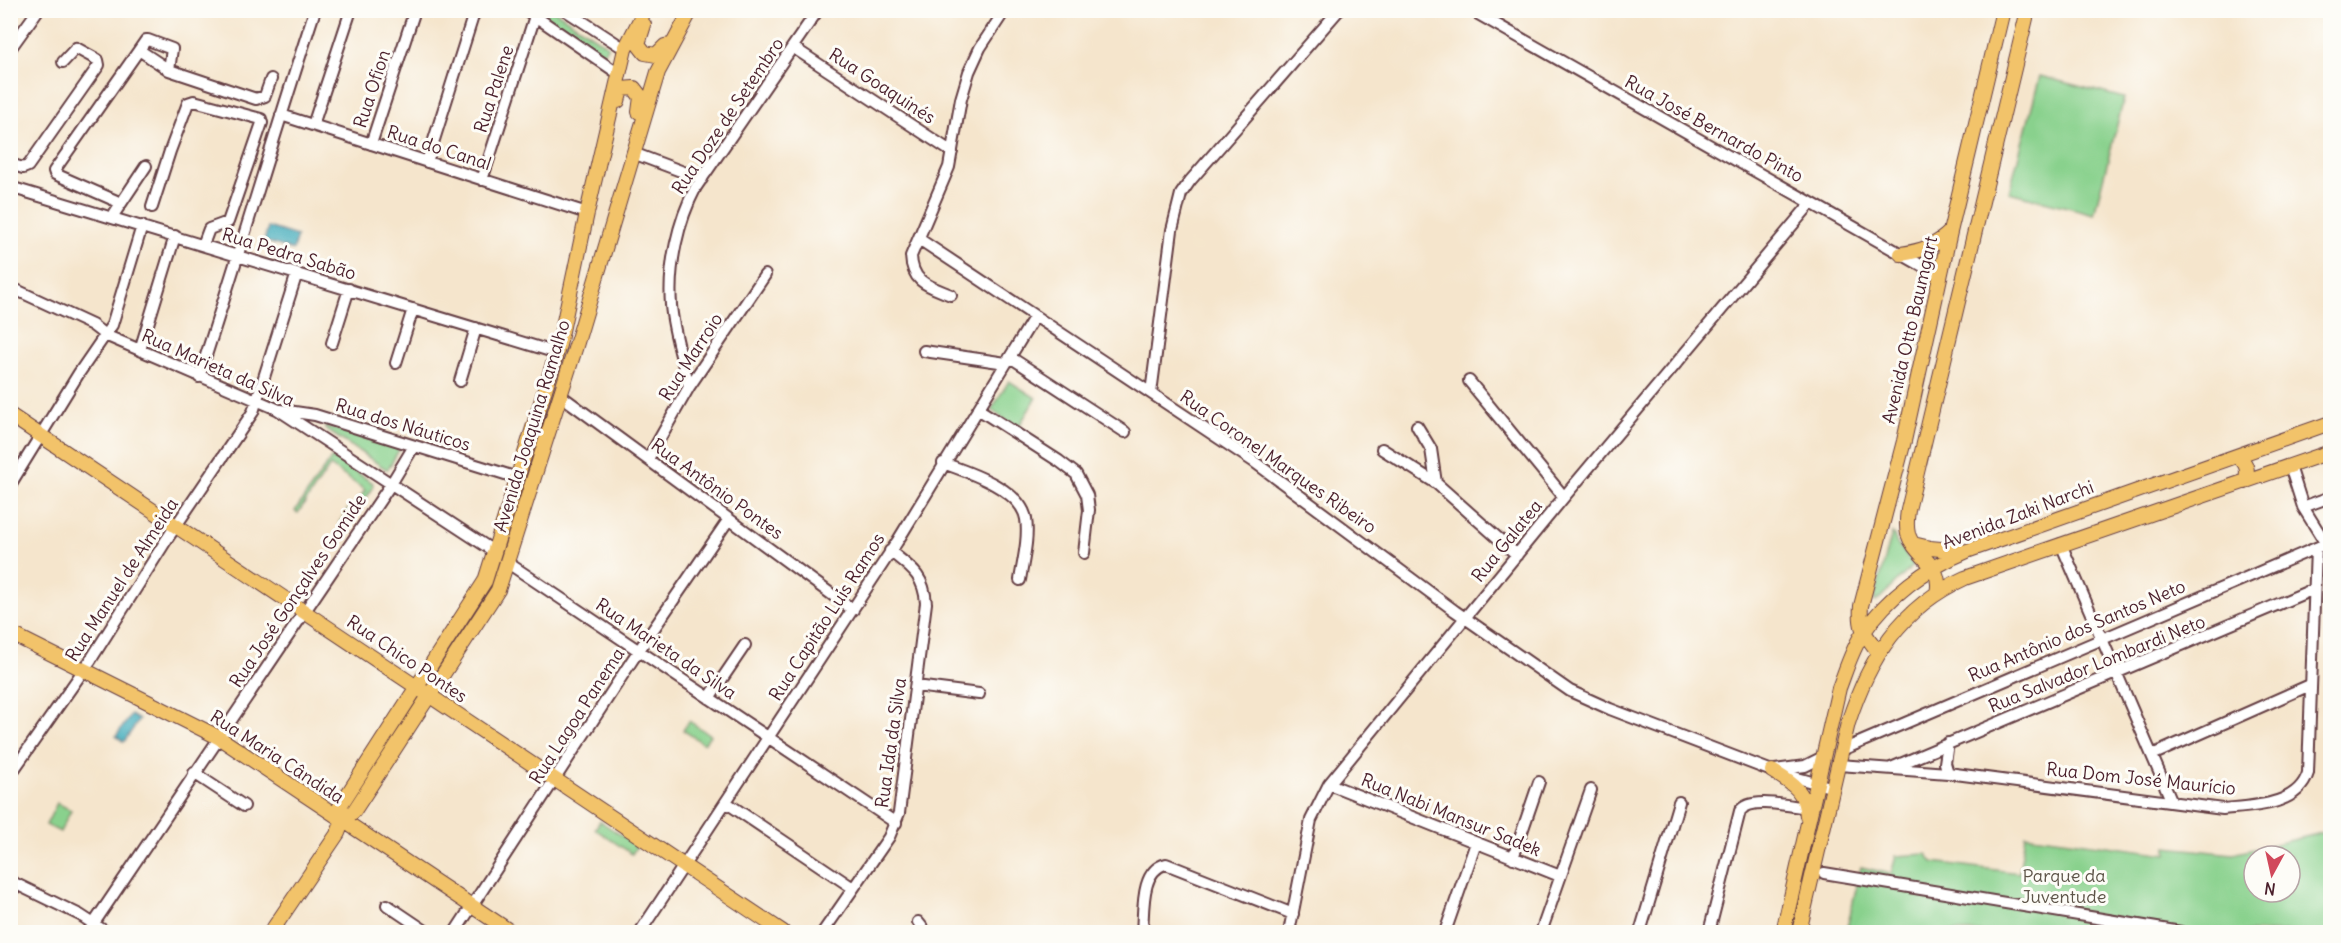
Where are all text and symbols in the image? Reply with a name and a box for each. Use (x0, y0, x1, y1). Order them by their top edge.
street label: Rua Doze de Setembro (667, 33, 789, 198)
street label: Rua Palene (469, 42, 519, 136)
street label: Rua Goaquinés (825, 43, 940, 129)
street label: Rua Ofion (348, 47, 395, 131)
street label: Rua José Bernardo Pinto (1621, 70, 1808, 187)
street label: Rua do Canal (384, 120, 494, 175)
street label: Rua Pedra Sabão (219, 222, 359, 285)
street label: Avenida Otto Baumgart (1877, 234, 1942, 426)
street label: Rua Marroio (654, 309, 727, 405)
street label: Avenida Joaquina Ramalho (488, 317, 575, 535)
street label: Rua Marieta da Silva (138, 323, 298, 412)
street label: Rua Coronel Marques Ribeiro (1176, 385, 1381, 538)
street label: Rua dos Náuticos (333, 393, 473, 456)
street label: Rua Antônio Pontes (647, 433, 788, 544)
street label: Avenida Zaki Narchi (1939, 475, 2097, 554)
street label: Rua José Gonçalves Gomide (224, 490, 371, 692)
street label: Rua Manuel de Almeida (60, 494, 183, 666)
street label: Rua Galatea (1466, 495, 1547, 587)
street label: Rua Capitão Luís Ramos (764, 528, 889, 705)
street label: Rua Antônio dos Santos Neto (1965, 574, 2189, 687)
street label: Rua Marieta da Silva (591, 593, 741, 704)
street label: Rua Salvador Lombardi Neto (1985, 609, 2209, 718)
street label: Rua Chico Pontes (343, 610, 472, 707)
street label: Rua Lagoa Panema (524, 643, 629, 788)
street label: Rua Ida da Silva (870, 676, 911, 809)
street label: Rua Maria Cândida (206, 705, 348, 808)
street label: Rua Dom José Maurício (2045, 757, 2237, 800)
street label: Rua Nabi Mansur Sadek (1358, 768, 1545, 861)
north arrow (2242, 844, 2302, 904)
park label: Parque da Juventude (2021, 864, 2107, 908)
text: N (2263, 878, 2277, 900)

